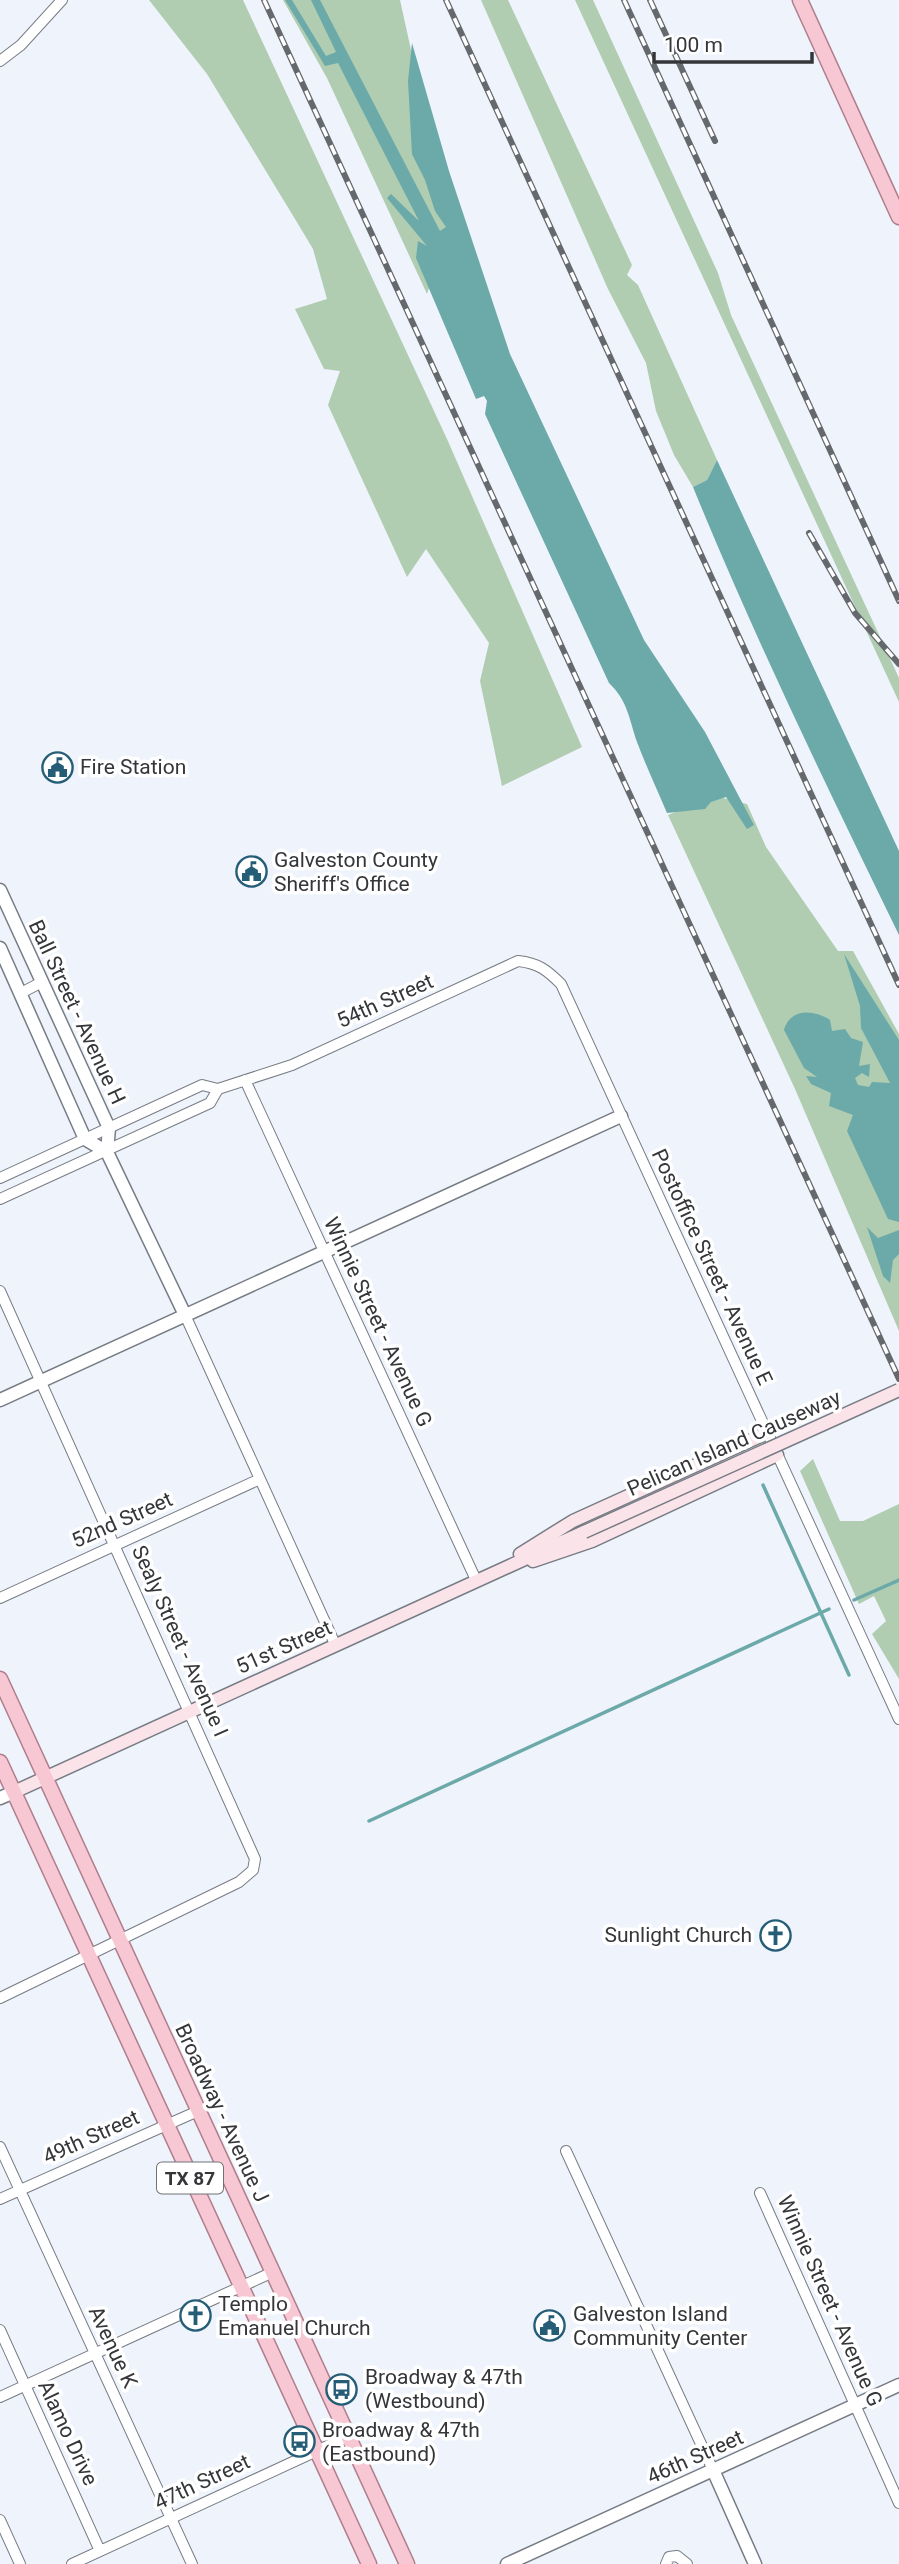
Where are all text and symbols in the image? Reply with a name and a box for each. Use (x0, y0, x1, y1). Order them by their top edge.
scale bar (654, 21, 811, 65)
text: 100 m (664, 33, 723, 57)
public building icon: Fire Station (40, 750, 74, 784)
place label: Fire Station (80, 755, 186, 779)
place label: Galveston County Sheriff's Office (274, 848, 438, 896)
public building icon: Galveston County Sheriff's Office (234, 855, 268, 889)
street label: Ball Street - Avenue H (24, 916, 130, 1108)
street label: 54th Street (333, 969, 437, 1033)
street label: Postoffice Street - Avenue E (647, 1145, 777, 1389)
street label: Winnie Street - Avenue G (319, 1214, 437, 1430)
street label: Pelican Island Causeway (624, 1385, 844, 1501)
street label: 52nd Street (68, 1487, 176, 1553)
street label: Sealy Street - Avenue I (127, 1542, 233, 1740)
street label: 51st Street (233, 1615, 336, 1679)
church icon: Sunlight Church (758, 1918, 792, 1952)
place label: Sunlight Church (604, 1923, 752, 1947)
street label: Broadway - Avenue J (170, 2020, 274, 2206)
street label: 49th Street (39, 2105, 143, 2169)
road number: TX 87 (157, 2162, 223, 2194)
street label: Winnie Street - Avenue G (773, 2192, 887, 2410)
place label: Templo Emanuel Church (218, 2292, 371, 2340)
church icon: Templo Emanuel Church (178, 2299, 212, 2333)
street label: Avenue K (84, 2302, 143, 2392)
place label: Galveston Island Community Center (573, 2302, 747, 2350)
public building icon: Galveston Island Community Center (533, 2309, 567, 2343)
place label: Broadway & 47th (Westbound) (365, 2365, 523, 2413)
bus stop icon: Broadway & 47th (Westbound) (325, 2372, 359, 2406)
street label: Alamo Drive (33, 2377, 103, 2489)
place label: Broadway & 47th (Eastbound) (322, 2418, 480, 2466)
bus stop icon: Broadway & 47th (Eastbound) (282, 2425, 316, 2459)
street label: 46th Street (643, 2425, 747, 2489)
street label: 47th Street (150, 2449, 254, 2515)

